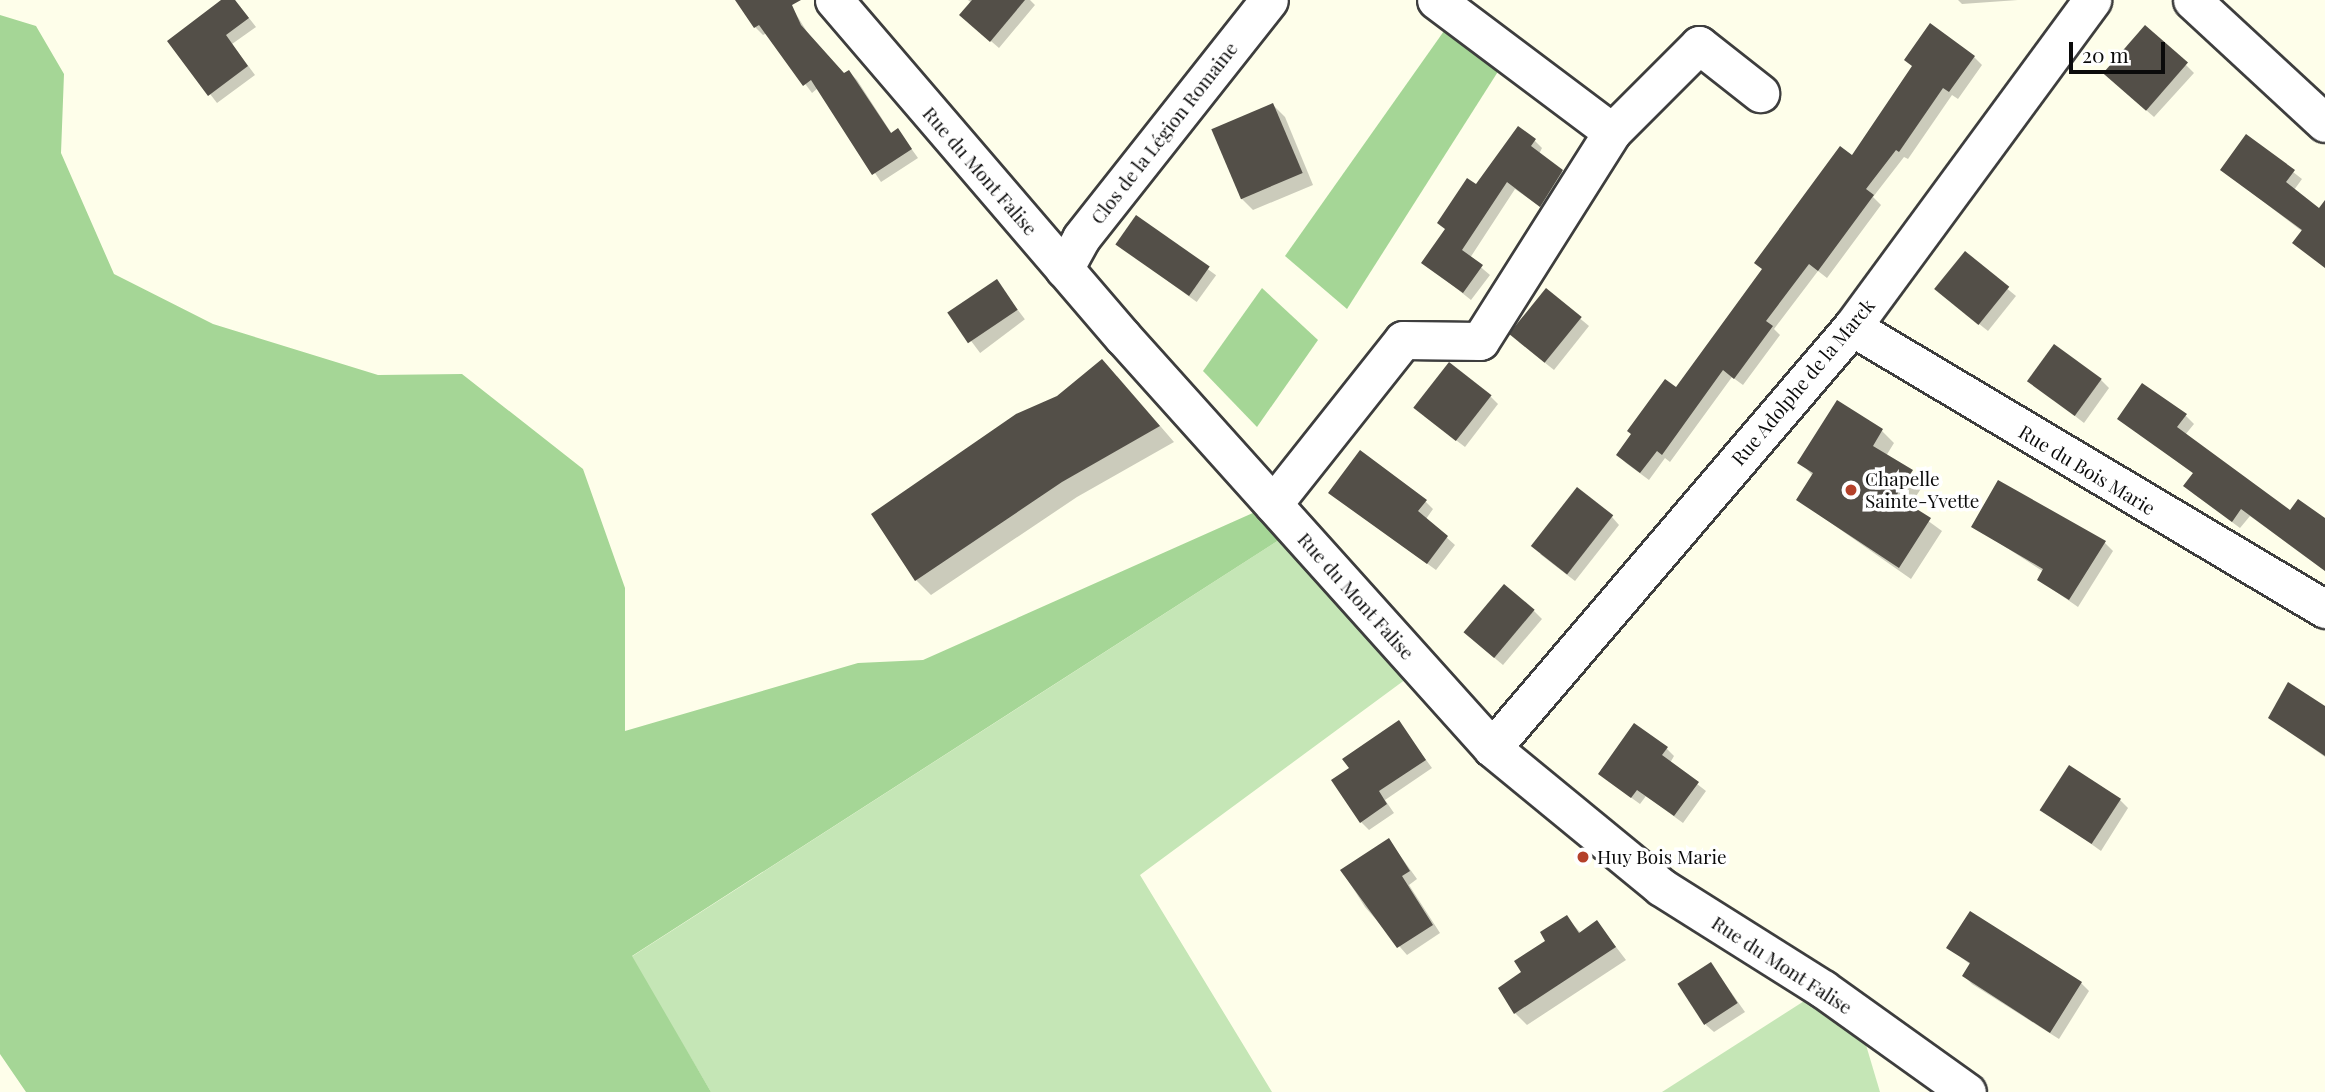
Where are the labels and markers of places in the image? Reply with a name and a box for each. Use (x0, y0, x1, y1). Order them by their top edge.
place label: Chapelle Sainte-Yvette (1865, 468, 1979, 512)
marker: Chapelle Sainte-Yvette (1843, 482, 1859, 498)
place label: Huy Bois Marie (1597, 846, 1727, 868)
marker: Huy Bois Marie (1575, 849, 1591, 865)

